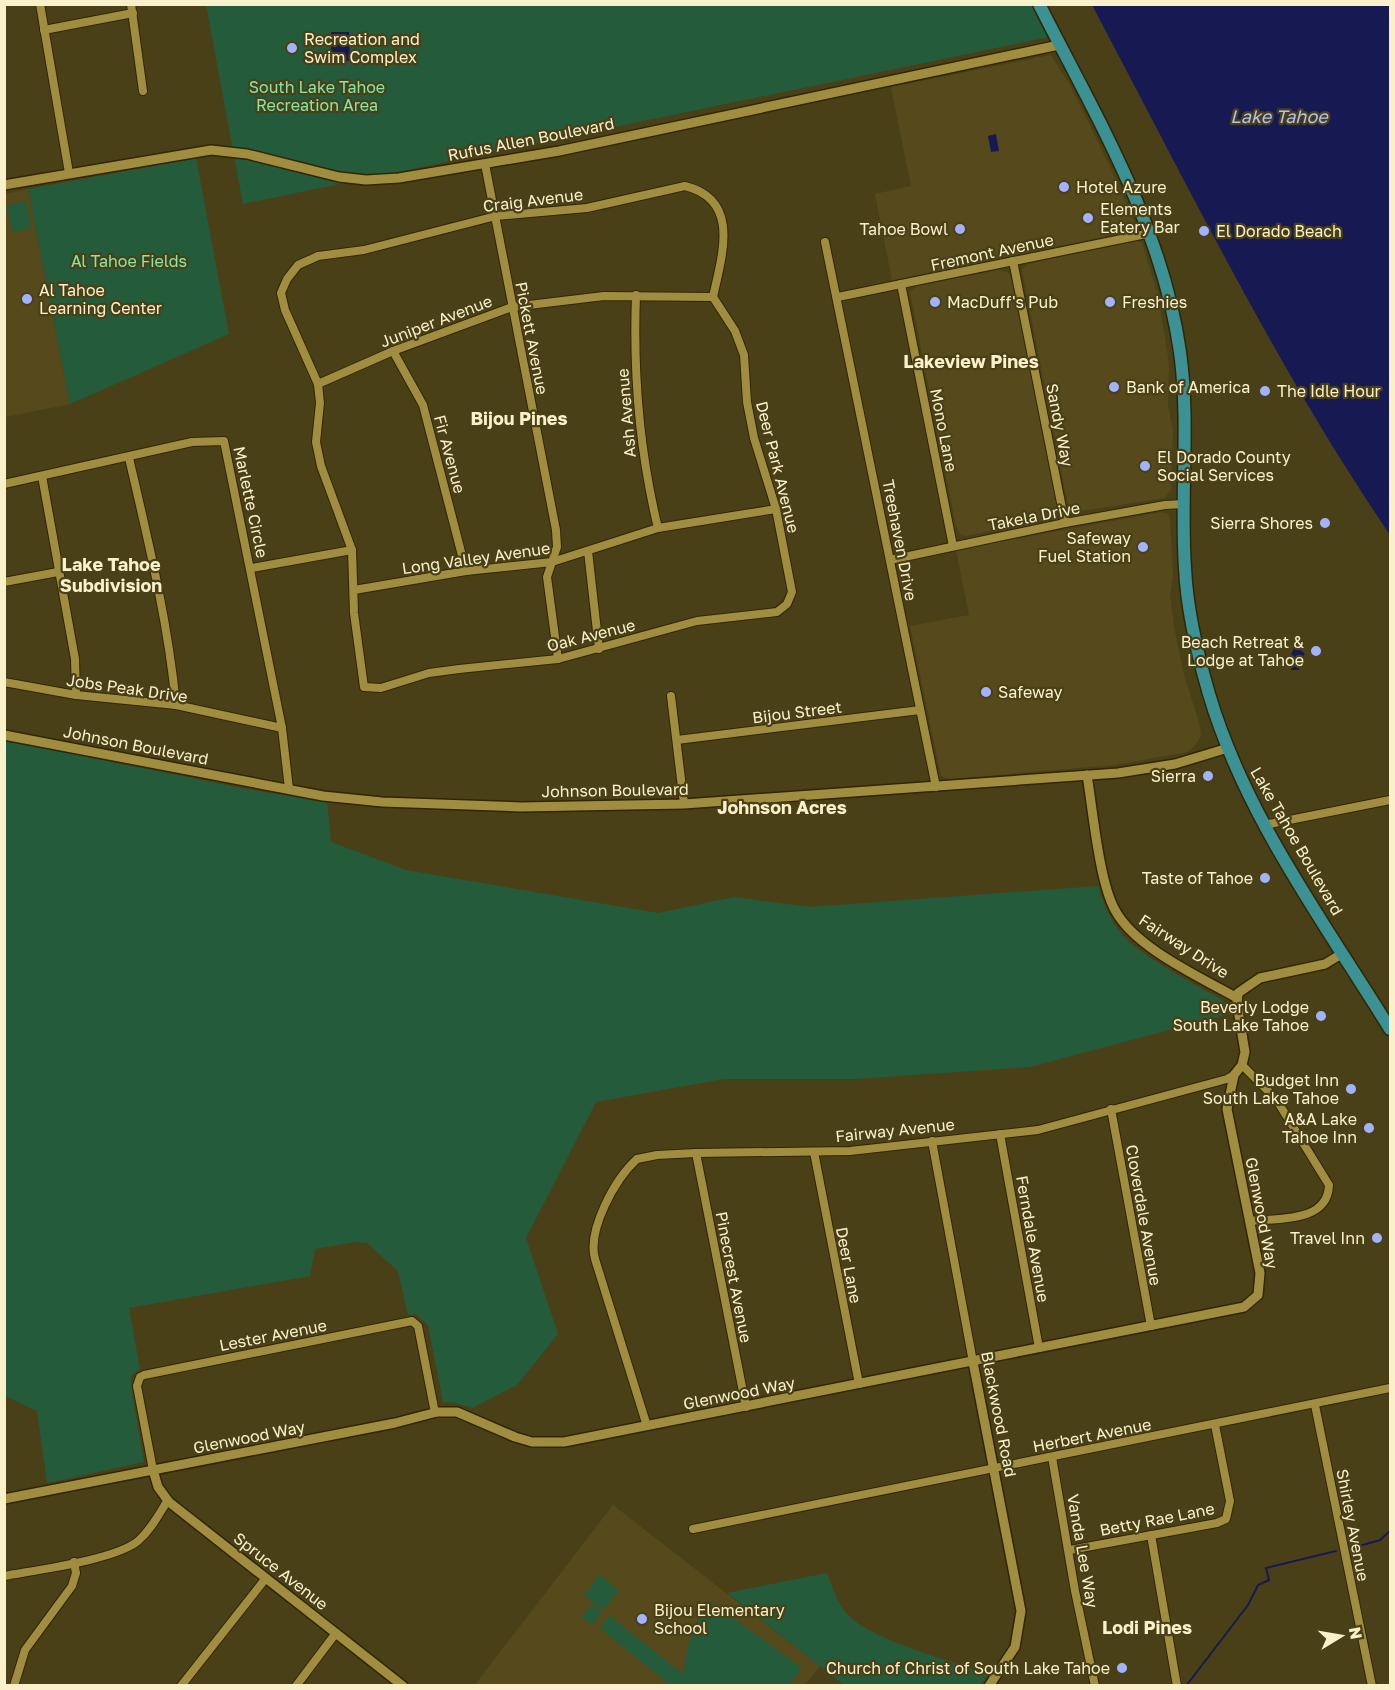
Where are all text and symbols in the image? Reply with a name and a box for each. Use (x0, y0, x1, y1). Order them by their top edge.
place label: Recreation and Swim Complex (304, 29, 420, 67)
marker: Recreation and Swim Complex (285, 41, 299, 55)
park label: South Lake Tahoe Recreation Area (249, 77, 385, 115)
water label: Lake Tahoe (1230, 105, 1329, 127)
street label: Rufus Allen Boulevard (446, 113, 616, 165)
place label: Hotel Azure (1076, 177, 1167, 197)
marker: Hotel Azure (1057, 180, 1071, 194)
street label: Craig Avenue (482, 184, 584, 216)
place label: Elements Eatery Bar (1100, 199, 1180, 237)
marker: Elements Eatery Bar (1081, 211, 1095, 225)
place label: Tahoe Bowl (860, 219, 948, 239)
place label: El Dorado Beach (1216, 221, 1342, 241)
marker: Tahoe Bowl (953, 222, 967, 236)
marker: El Dorado Beach (1197, 224, 1211, 238)
street label: Fremont Avenue (929, 229, 1055, 275)
park label: Al Tahoe Fields (71, 251, 187, 271)
place label: Al Tahoe Learning Center (39, 280, 162, 318)
street label: Pickett Avenue (511, 280, 553, 396)
street label: Juniper Avenue (377, 290, 495, 352)
marker: Al Tahoe Learning Center (20, 292, 34, 306)
place label: MacDuff's Pub (947, 292, 1058, 312)
place label: Freshies (1122, 292, 1187, 312)
marker: MacDuff's Pub (928, 295, 942, 309)
marker: Freshies (1103, 295, 1117, 309)
district label: Lakeview Pines (903, 350, 1039, 372)
street label: Ash Avenue (612, 368, 640, 458)
place label: Bank of America (1126, 377, 1250, 397)
marker: Bank of America (1107, 380, 1121, 394)
place label: The Idle Hour (1277, 381, 1381, 401)
street label: Sandy Way (1042, 382, 1078, 468)
marker: The Idle Hour (1258, 384, 1272, 398)
street label: Mono Lane (926, 387, 962, 473)
street label: Deer Park Avenue (752, 399, 804, 535)
district label: Bijou Pines (470, 407, 568, 429)
street label: Fir Avenue (430, 413, 470, 495)
street label: Marlette Circle (229, 444, 273, 560)
place label: El Dorado County Social Services (1157, 447, 1291, 485)
marker: El Dorado County Social Services (1138, 459, 1152, 473)
street label: Treehaven Drive (878, 478, 922, 602)
street label: Takela Drive (986, 497, 1082, 535)
place label: Sierra Shores (1210, 513, 1313, 533)
marker: Sierra Shores (1318, 516, 1332, 530)
place label: Safeway Fuel Station (1038, 528, 1131, 566)
street label: Long Valley Avenue (401, 538, 551, 578)
marker: Safeway Fuel Station (1136, 540, 1150, 554)
district label: Lake Tahoe Subdivision (60, 553, 162, 596)
street label: Oak Avenue (545, 614, 637, 656)
place label: Beach Retreat & Lodge at Tahoe (1181, 632, 1304, 670)
marker: Beach Retreat & Lodge at Tahoe (1309, 644, 1323, 658)
street label: Jobs Peak Drive (65, 670, 189, 706)
place label: Safeway (998, 682, 1062, 702)
marker: Safeway (979, 685, 993, 699)
street label: Bijou Street (751, 697, 843, 727)
street label: Johnson Boulevard (62, 721, 210, 769)
street label: Lake Tahoe Boulevard (1246, 763, 1348, 919)
place label: Sierra (1151, 766, 1196, 786)
marker: Sierra (1201, 769, 1215, 783)
street label: Johnson Boulevard (541, 779, 689, 801)
district label: Johnson Acres (717, 796, 847, 818)
place label: Taste of Tahoe (1142, 868, 1253, 888)
marker: Taste of Tahoe (1258, 871, 1272, 885)
street label: Fairway Drive (1135, 910, 1233, 982)
place label: Beverly Lodge South Lake Tahoe (1173, 997, 1309, 1035)
marker: Beverly Lodge South Lake Tahoe (1314, 1009, 1328, 1023)
place label: Budget Inn South Lake Tahoe (1203, 1070, 1339, 1108)
marker: Budget Inn South Lake Tahoe (1344, 1082, 1358, 1096)
place label: A&A Lake Tahoe Inn (1282, 1109, 1357, 1147)
street label: Fairway Avenue (834, 1114, 956, 1146)
marker: A&A Lake Tahoe Inn (1362, 1121, 1376, 1135)
street label: Cloverdale Avenue (1122, 1143, 1166, 1287)
street label: Glenwood Way (1241, 1155, 1283, 1271)
street label: Ferndale Avenue (1012, 1174, 1054, 1304)
street label: Pinecrest Avenue (711, 1210, 757, 1344)
street label: Deer Lane (832, 1225, 866, 1305)
place label: Travel Inn (1290, 1228, 1365, 1248)
marker: Travel Inn (1370, 1231, 1384, 1245)
street label: Lester Avenue (218, 1315, 328, 1355)
street label: Blackwood Road (977, 1349, 1021, 1479)
street label: Glenwood Way (681, 1372, 797, 1414)
street label: Herbert Avenue (1031, 1414, 1153, 1456)
street label: Glenwood Way (191, 1416, 307, 1458)
street label: Shirley Avenue (1332, 1467, 1374, 1583)
street label: Vanda Lee Way (1063, 1492, 1103, 1610)
street label: Betty Rae Lane (1098, 1498, 1216, 1540)
street label: Spruce Avenue (230, 1528, 332, 1614)
place label: Bijou Elementary School (654, 1600, 785, 1638)
north arrow (1311, 1606, 1371, 1666)
marker: Bijou Elementary School (635, 1612, 649, 1626)
district label: Lodi Pines (1102, 1616, 1192, 1638)
text: N (1345, 1625, 1367, 1641)
place label: Church of Christ of South Lake Tahoe (826, 1658, 1110, 1678)
marker: Church of Christ of South Lake Tahoe (1115, 1661, 1129, 1675)

